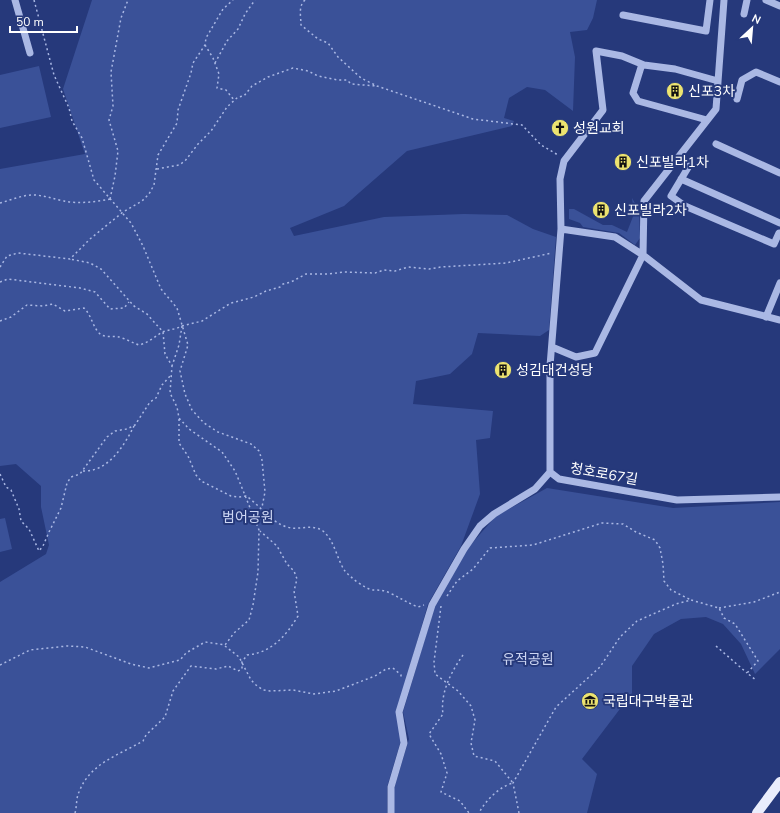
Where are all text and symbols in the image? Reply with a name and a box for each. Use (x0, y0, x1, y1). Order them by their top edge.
scale bar (10, 8, 77, 34)
north arrow (732, 8, 772, 48)
text: N (749, 11, 763, 28)
text: 50 m (16, 14, 44, 30)
building icon: 신포3차 (665, 81, 685, 101)
place label: 신포3차 (688, 82, 735, 101)
church icon: 성원교회 (550, 118, 570, 138)
place label: 성원교회 (573, 119, 625, 138)
building icon: 신포빌라1차 (613, 152, 633, 172)
place label: 신포빌라1차 (636, 153, 709, 172)
building icon: 신포빌라2차 (591, 200, 611, 220)
place label: 신포빌라2차 (614, 201, 687, 220)
building icon: 성김대건성당 (493, 360, 513, 380)
place label: 성김대건성당 (516, 361, 593, 380)
street label: 청호로67길 (569, 459, 639, 489)
park label: 범어공원 (222, 508, 274, 527)
park label: 유적공원 (502, 650, 554, 669)
museum icon: 국립대구박물관 (580, 691, 600, 711)
place label: 국립대구박물관 (603, 692, 693, 711)

